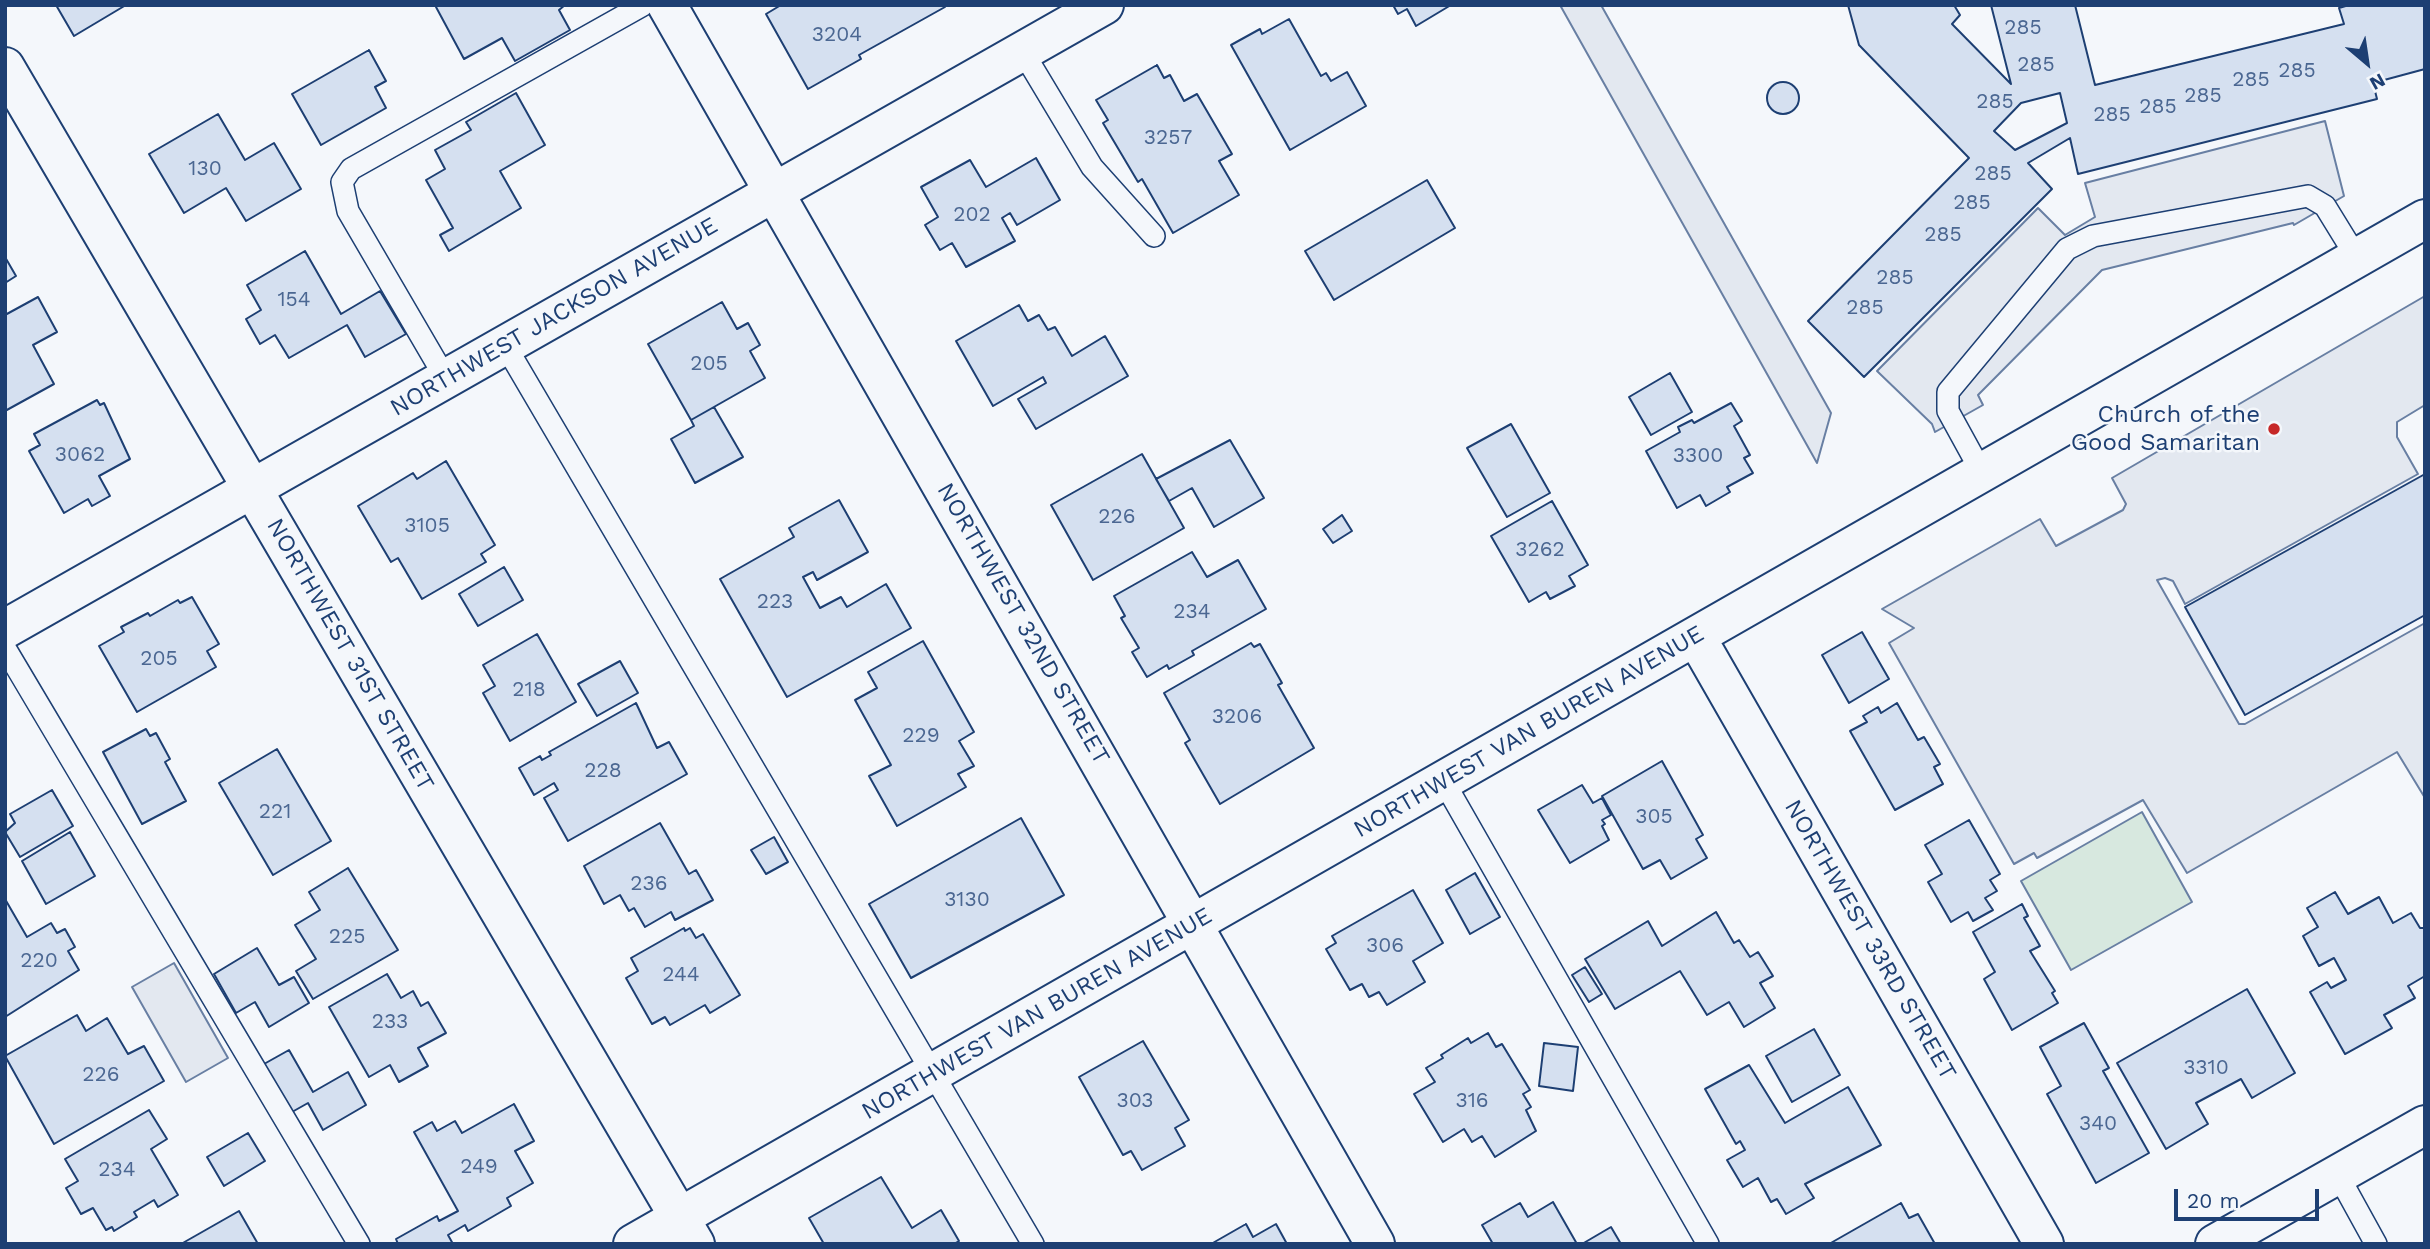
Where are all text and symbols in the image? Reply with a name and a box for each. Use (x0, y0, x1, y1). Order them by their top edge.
house number: 285 (2004, 15, 2042, 41)
house number: 3204 (812, 22, 862, 48)
north arrow (2332, 28, 2402, 98)
house number: 285 (2017, 52, 2055, 78)
house number: 285 (2278, 58, 2316, 84)
house number: 285 (2232, 67, 2270, 93)
text: N (2366, 68, 2389, 95)
house number: 285 (2184, 83, 2222, 109)
house number: 285 (1976, 89, 2014, 115)
house number: 285 (2139, 94, 2177, 120)
house number: 285 (2093, 102, 2131, 128)
house number: 3257 (1144, 125, 1192, 151)
house number: 130 (188, 156, 222, 182)
house number: 285 (1974, 161, 2012, 187)
house number: 285 (1953, 190, 1991, 216)
house number: 202 (953, 202, 991, 228)
street label: NORTHWEST JACKSON AVENUE (385, 211, 723, 423)
house number: 285 (1924, 222, 1962, 248)
house number: 285 (1876, 265, 1914, 291)
house number: 154 (277, 287, 311, 313)
house number: 285 (1846, 295, 1884, 321)
house number: 205 (690, 351, 728, 377)
place label: Church of the Good Samaritan (2071, 401, 2260, 457)
marker: Church of the Good Samaritan (2266, 421, 2282, 437)
house number: 3062 (55, 442, 105, 468)
house number: 3300 (1673, 443, 1723, 469)
street label: NORTHWEST 32ND STREET (930, 478, 1116, 770)
house number: 226 (1098, 504, 1136, 530)
house number: 3105 (404, 513, 450, 539)
street label: NORTHWEST 31ST STREET (260, 514, 440, 796)
house number: 3262 (1515, 537, 1565, 563)
house number: 223 (757, 589, 793, 615)
house number: 234 (1173, 599, 1211, 625)
street label: NORTHWEST VAN BUREN AVENUE (1349, 620, 1709, 844)
house number: 205 (140, 646, 178, 672)
house number: 218 (512, 677, 546, 703)
house number: 3206 (1212, 704, 1262, 730)
house number: 229 (902, 723, 940, 749)
house number: 228 (584, 758, 622, 784)
street label: NORTHWEST 33RD STREET (1778, 795, 1962, 1085)
house number: 221 (259, 799, 291, 825)
house number: 305 (1635, 804, 1673, 830)
house number: 236 (630, 871, 668, 897)
house number: 3130 (944, 887, 990, 913)
street label: NORTHWEST VAN BUREN AVENUE (857, 902, 1217, 1126)
house number: 225 (329, 924, 365, 950)
house number: 306 (1366, 933, 1404, 959)
house number: 220 (20, 948, 58, 974)
house number: 244 (662, 962, 700, 988)
house number: 233 (372, 1009, 408, 1035)
house number: 3310 (2183, 1055, 2229, 1081)
house number: 226 (82, 1062, 120, 1088)
house number: 303 (1116, 1088, 1154, 1114)
house number: 316 (1455, 1088, 1489, 1114)
house number: 340 (2079, 1111, 2117, 1137)
house number: 249 (460, 1154, 498, 1180)
house number: 234 (98, 1157, 136, 1183)
scale bar (2178, 1176, 2323, 1220)
text: 20 m (2187, 1188, 2239, 1213)

